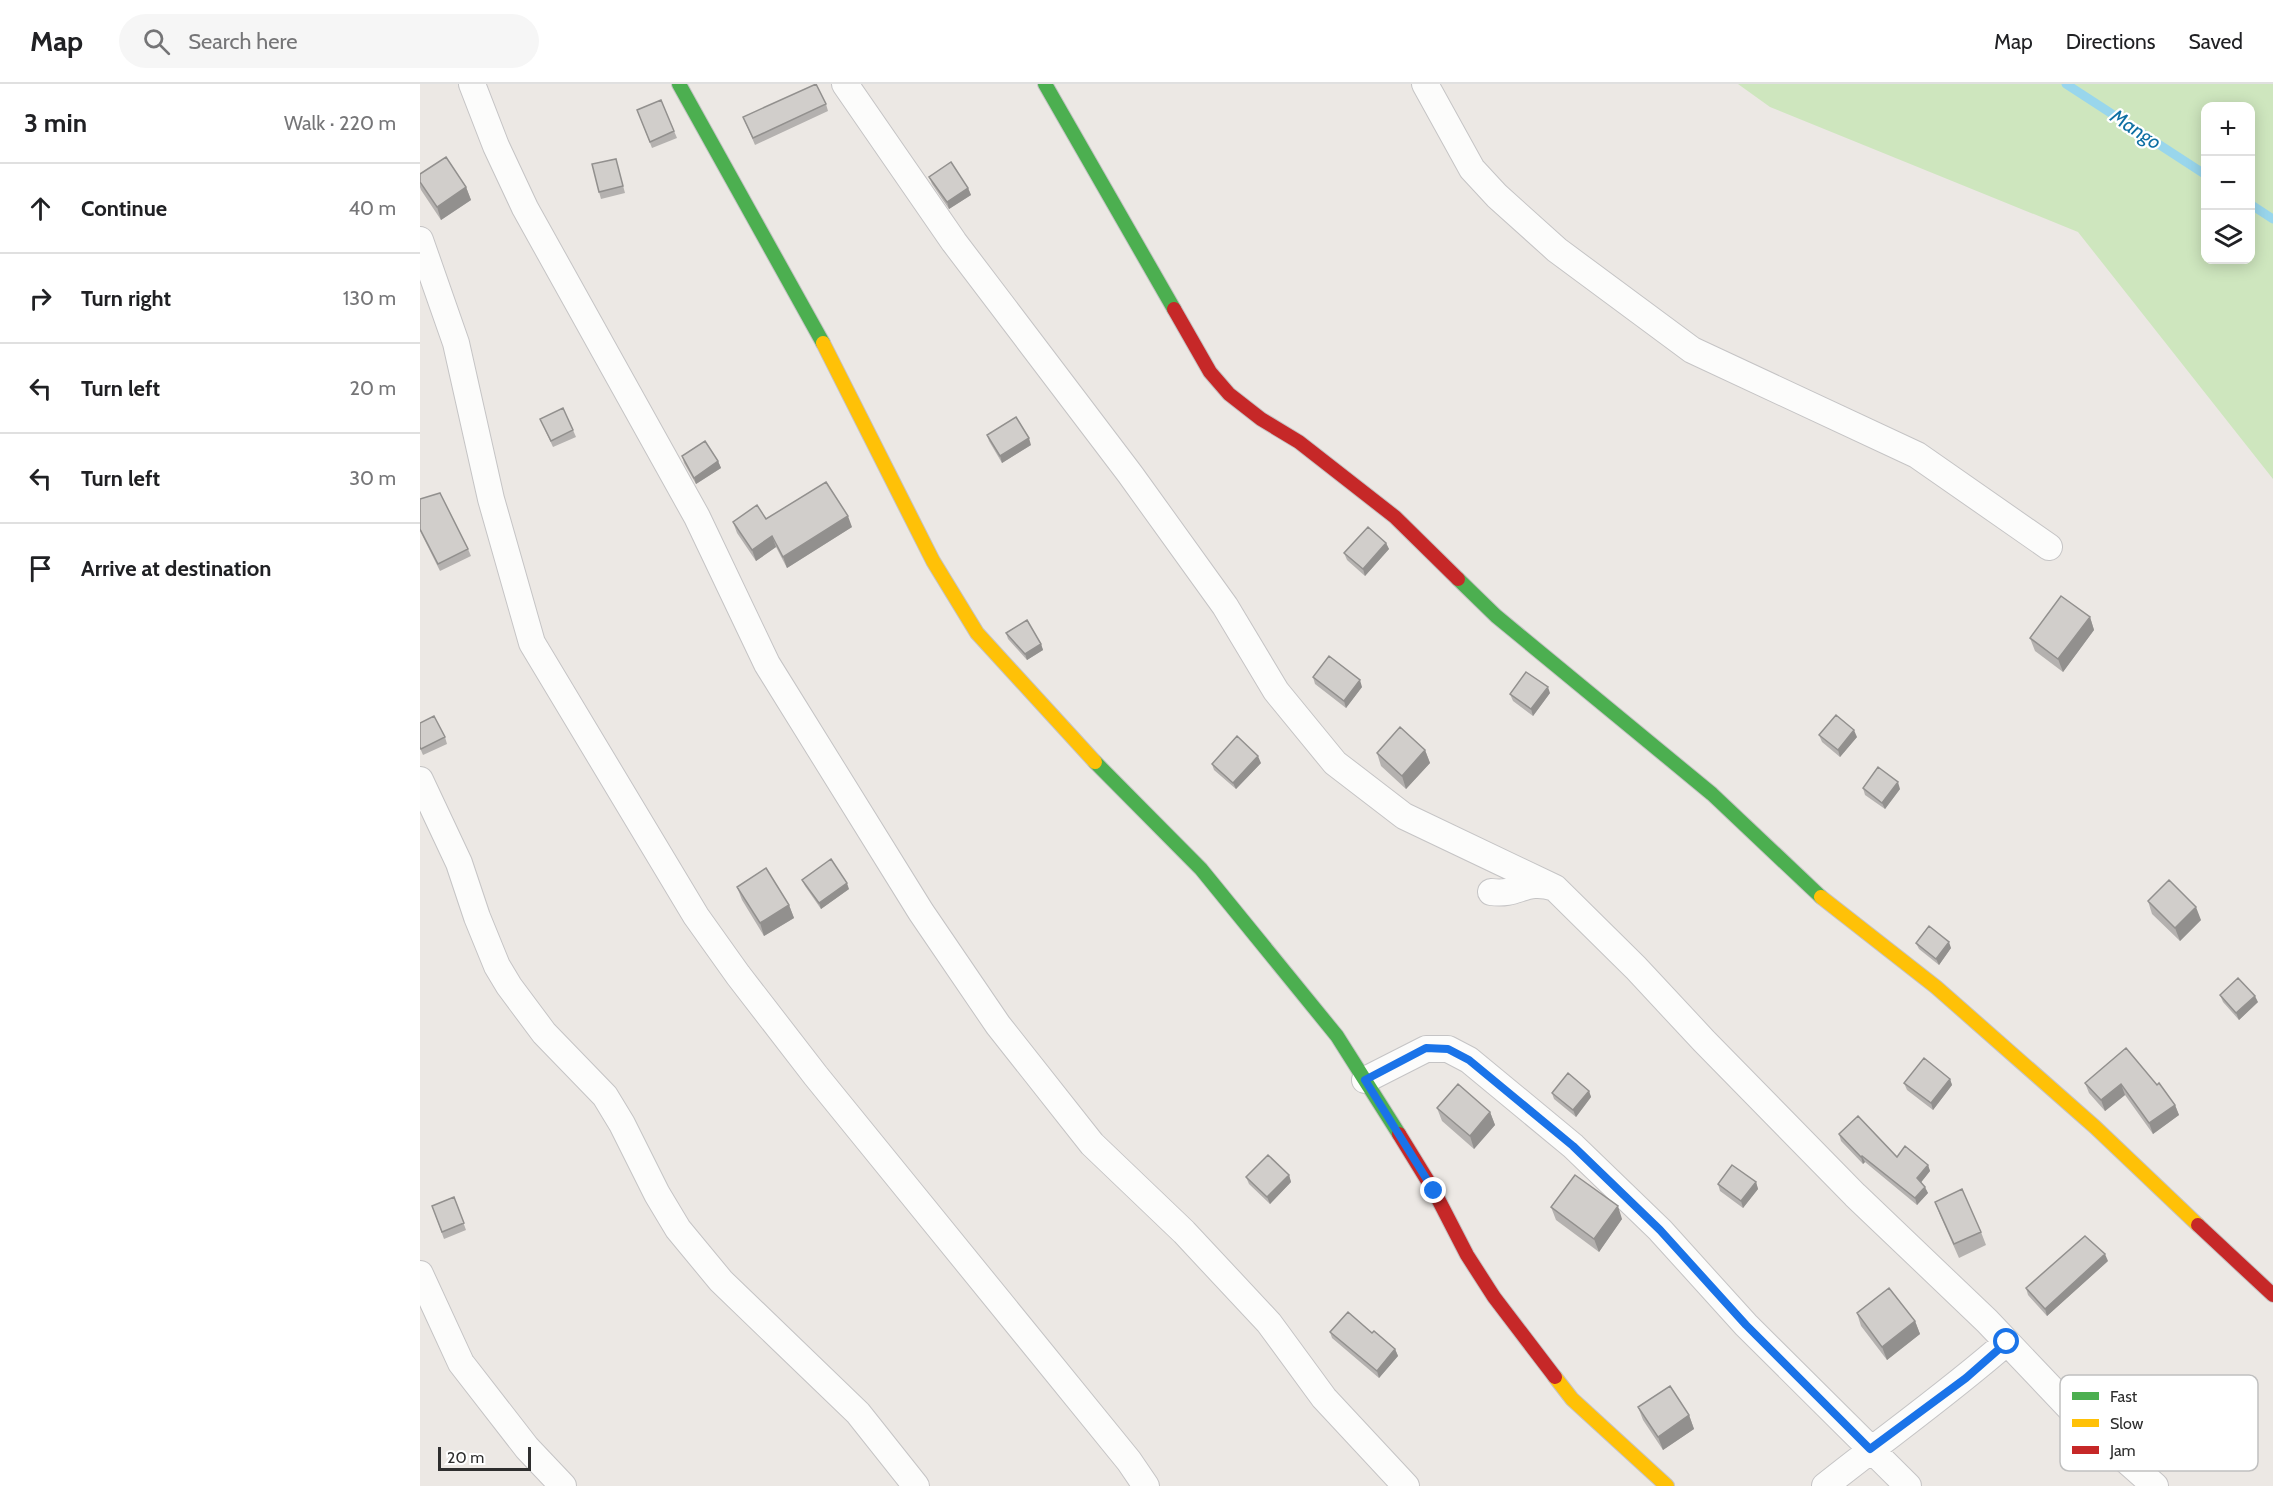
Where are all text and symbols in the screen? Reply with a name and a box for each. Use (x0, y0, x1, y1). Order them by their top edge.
search box (119, 14, 539, 68)
text: Map (30, 24, 83, 58)
icon: search (140, 25, 173, 58)
text: Search here (188, 28, 297, 55)
text: Map (1994, 29, 2033, 54)
text: Directions (2066, 29, 2155, 54)
text: Saved (2188, 29, 2243, 54)
map controls (2201, 102, 2255, 264)
button: + (2201, 102, 2255, 156)
water label: Mango (2105, 103, 2166, 154)
text: 3 min (24, 107, 87, 139)
text: Walk · 220 m (284, 111, 396, 135)
button: − (2201, 156, 2255, 210)
icon: ahead (24, 192, 57, 225)
text: Continue (81, 195, 167, 222)
text: 40 m (348, 196, 396, 220)
button: layers (2201, 210, 2255, 264)
icon: right (24, 282, 57, 315)
text: Turn right (81, 285, 171, 312)
text: 130 m (343, 286, 396, 310)
icon: left (24, 372, 57, 405)
text: Turn left (81, 375, 160, 402)
text: 20 m (350, 376, 396, 400)
icon: left (24, 462, 57, 495)
text: Turn left (81, 465, 160, 492)
text: 30 m (349, 466, 396, 490)
icon: arrive (24, 552, 57, 585)
text: Arrive at destination (81, 555, 271, 582)
route end (1420, 1177, 1446, 1203)
route start (1993, 1328, 2019, 1354)
legend (2060, 1375, 2258, 1471)
text: Fast (2110, 1387, 2138, 1406)
text: Slow (2110, 1414, 2144, 1433)
text: Jam (2109, 1441, 2136, 1460)
scale bar (438, 1444, 531, 1472)
text: 20 m (447, 1448, 484, 1467)

